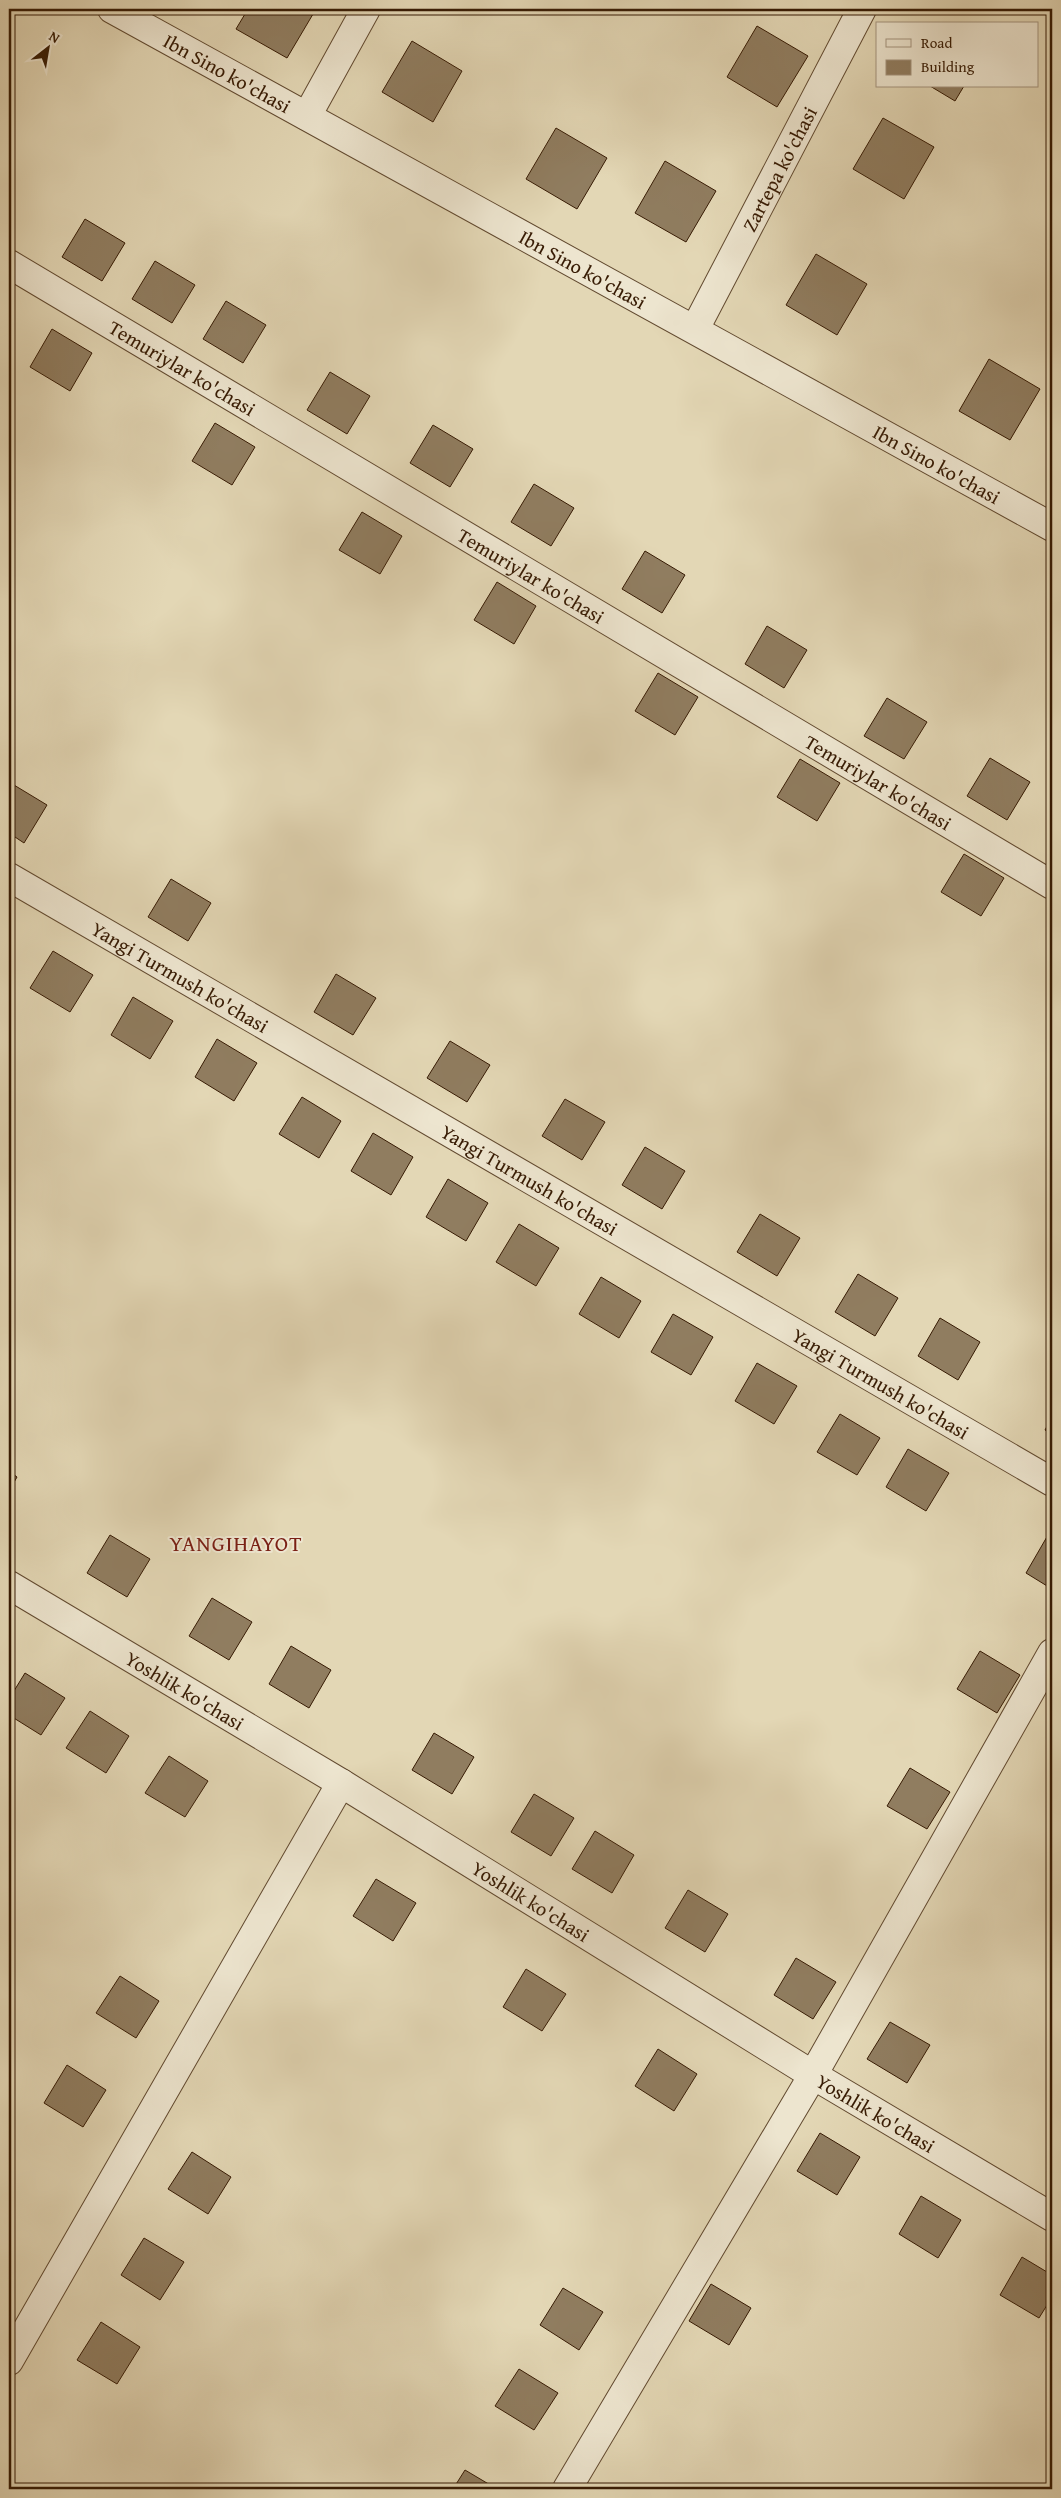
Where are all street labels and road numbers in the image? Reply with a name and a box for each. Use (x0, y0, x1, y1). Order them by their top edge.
street label: Ibn Sino ko'chasi (159, 26, 297, 120)
street label: Zartepa ko'chasi (734, 101, 824, 236)
street label: Ibn Sino ko'chasi (514, 222, 652, 316)
street label: Temuriylar ko'chasi (104, 312, 262, 423)
street label: Ibn Sino ko'chasi (868, 417, 1006, 511)
street label: Temuriylar ko'chasi (452, 520, 611, 630)
street label: Temuriylar ko'chasi (800, 727, 958, 837)
street label: Yangi Turmush ko'chasi (86, 913, 275, 1039)
street label: Yangi Turmush ko'chasi (436, 1116, 624, 1242)
street label: Yangi Turmush ko'chasi (787, 1320, 975, 1446)
street label: Yoshlik ko'chasi (120, 1643, 250, 1737)
street label: Yoshlik ko'chasi (466, 1853, 596, 1948)
street label: Yoshlik ko'chasi (811, 2066, 941, 2159)

